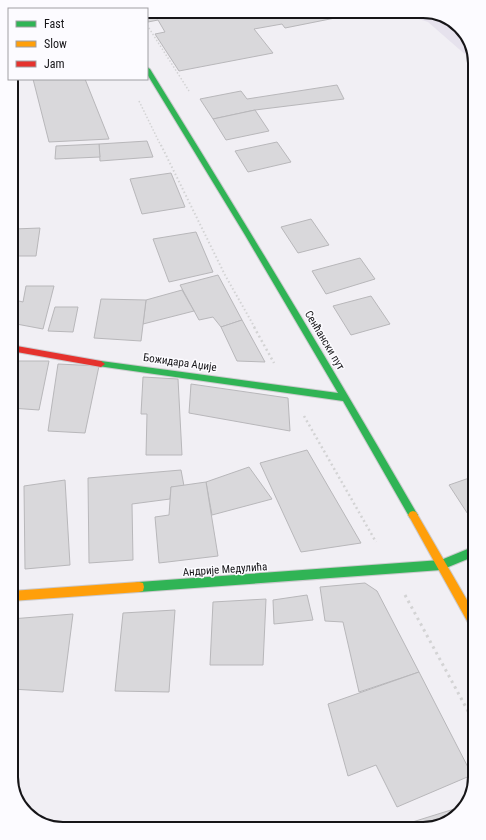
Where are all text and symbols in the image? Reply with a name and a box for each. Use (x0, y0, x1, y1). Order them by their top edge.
legend (8, 8, 148, 80)
text: Fast (44, 17, 65, 31)
text: Slow (44, 37, 67, 51)
text: Jam (44, 57, 65, 71)
street label: Сенћански пут (302, 308, 347, 372)
street label: Божидара Аџије (142, 351, 217, 374)
street label: Андрије Медулића (182, 560, 268, 579)

